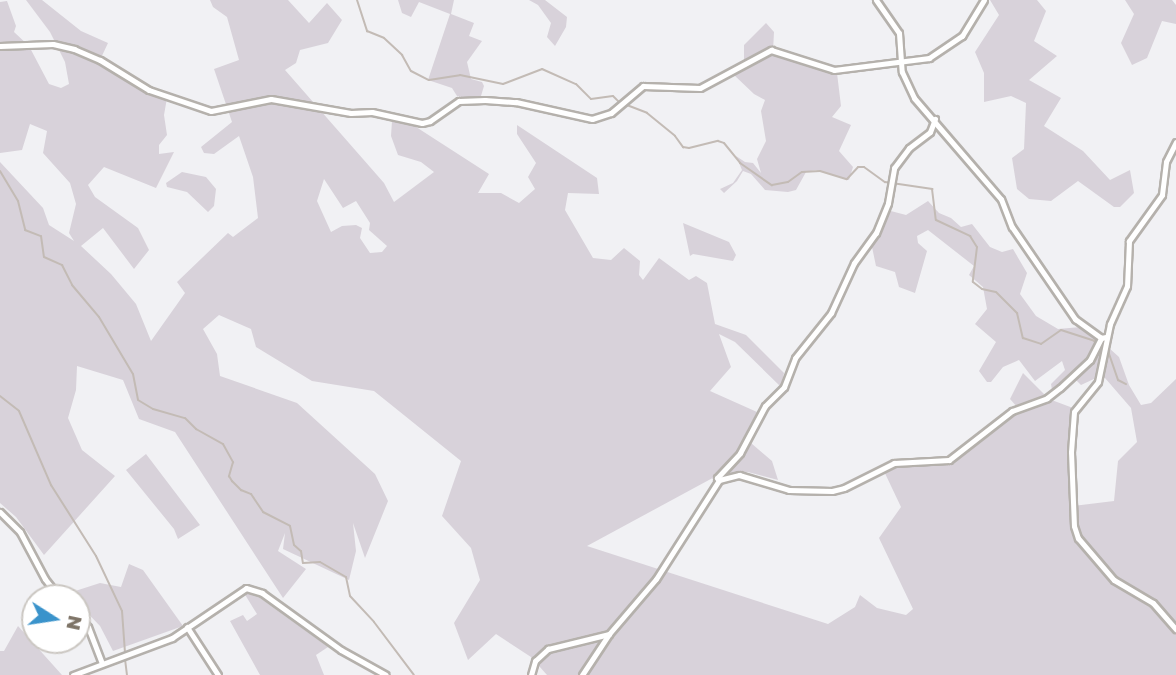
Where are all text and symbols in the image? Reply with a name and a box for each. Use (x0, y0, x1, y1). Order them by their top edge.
north arrow (21, 584, 91, 654)
text: N (62, 614, 88, 633)

